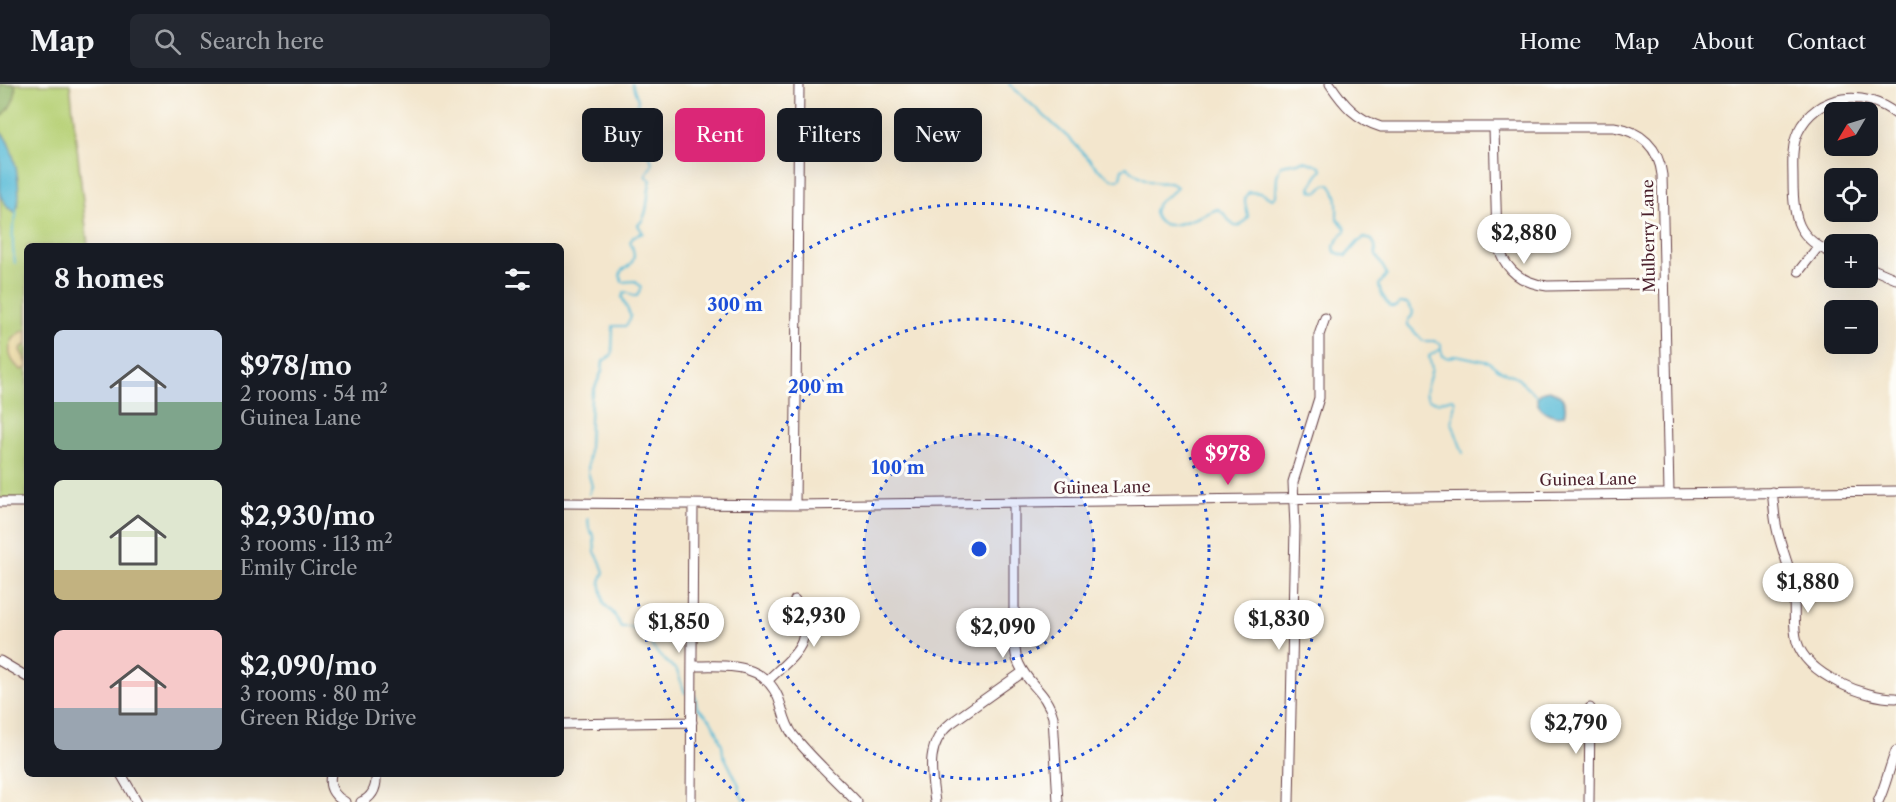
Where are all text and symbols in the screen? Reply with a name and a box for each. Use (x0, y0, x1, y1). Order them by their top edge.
search box (130, 14, 550, 68)
text: Map (30, 24, 94, 58)
icon: search (151, 25, 184, 58)
text: Search here (199, 28, 324, 55)
text: Home (1520, 29, 1581, 54)
text: Map (1614, 29, 1659, 54)
text: About (1692, 29, 1754, 54)
text: Contact (1787, 29, 1866, 54)
north arrow (1824, 102, 1878, 156)
map controls (1824, 102, 1878, 354)
chip: Buy (582, 108, 663, 162)
chip: Rent (675, 108, 765, 162)
chip: Filters (777, 108, 882, 162)
chip: New (894, 108, 982, 162)
button: locate (1824, 168, 1878, 222)
street label: Mulberry Lane (1637, 179, 1659, 293)
pin: $2,880 (1475, 214, 1573, 265)
text: $2,880 (1491, 221, 1557, 245)
button: + (1824, 234, 1878, 288)
text: 8 homes (54, 263, 164, 295)
icon: filters (501, 263, 534, 296)
text: 300 m (707, 294, 763, 316)
button: − (1824, 300, 1878, 354)
text: $978/mo (240, 350, 352, 382)
icon: home (102, 354, 174, 426)
text: 200 m (788, 376, 844, 398)
text: 2 rooms · 54 m² (240, 382, 388, 406)
text: Guinea Lane (240, 406, 361, 430)
pin: $978 (1192, 435, 1264, 486)
text: $978 (1205, 442, 1251, 466)
text: 100 m (871, 457, 925, 479)
street label: Guinea Lane (1539, 468, 1637, 490)
street label: Guinea Lane (1053, 476, 1151, 498)
text: $2,930/mo (240, 500, 375, 532)
icon: home (102, 504, 174, 576)
text: 3 rooms · 113 m² (240, 532, 393, 556)
centre of rings (969, 539, 989, 559)
text: Emily Circle (240, 556, 357, 580)
pin: $1,880 (1759, 563, 1857, 614)
text: $1,880 (1776, 570, 1840, 594)
pin: $2,930 (765, 597, 863, 648)
pin: $1,830 (1230, 600, 1328, 651)
pin: $1,850 (630, 603, 728, 654)
text: $2,930 (782, 604, 846, 628)
text: $1,830 (1248, 607, 1310, 631)
pin: $2,090 (954, 608, 1052, 659)
text: $1,850 (648, 610, 710, 634)
text: $2,090 (970, 615, 1036, 639)
text: $2,090/mo (240, 650, 377, 682)
icon: home (102, 654, 174, 726)
text: 3 rooms · 80 m² (240, 682, 389, 706)
pin: $2,790 (1527, 704, 1625, 755)
text: Green Ridge Drive (240, 706, 416, 730)
text: $2,790 (1544, 711, 1608, 735)

